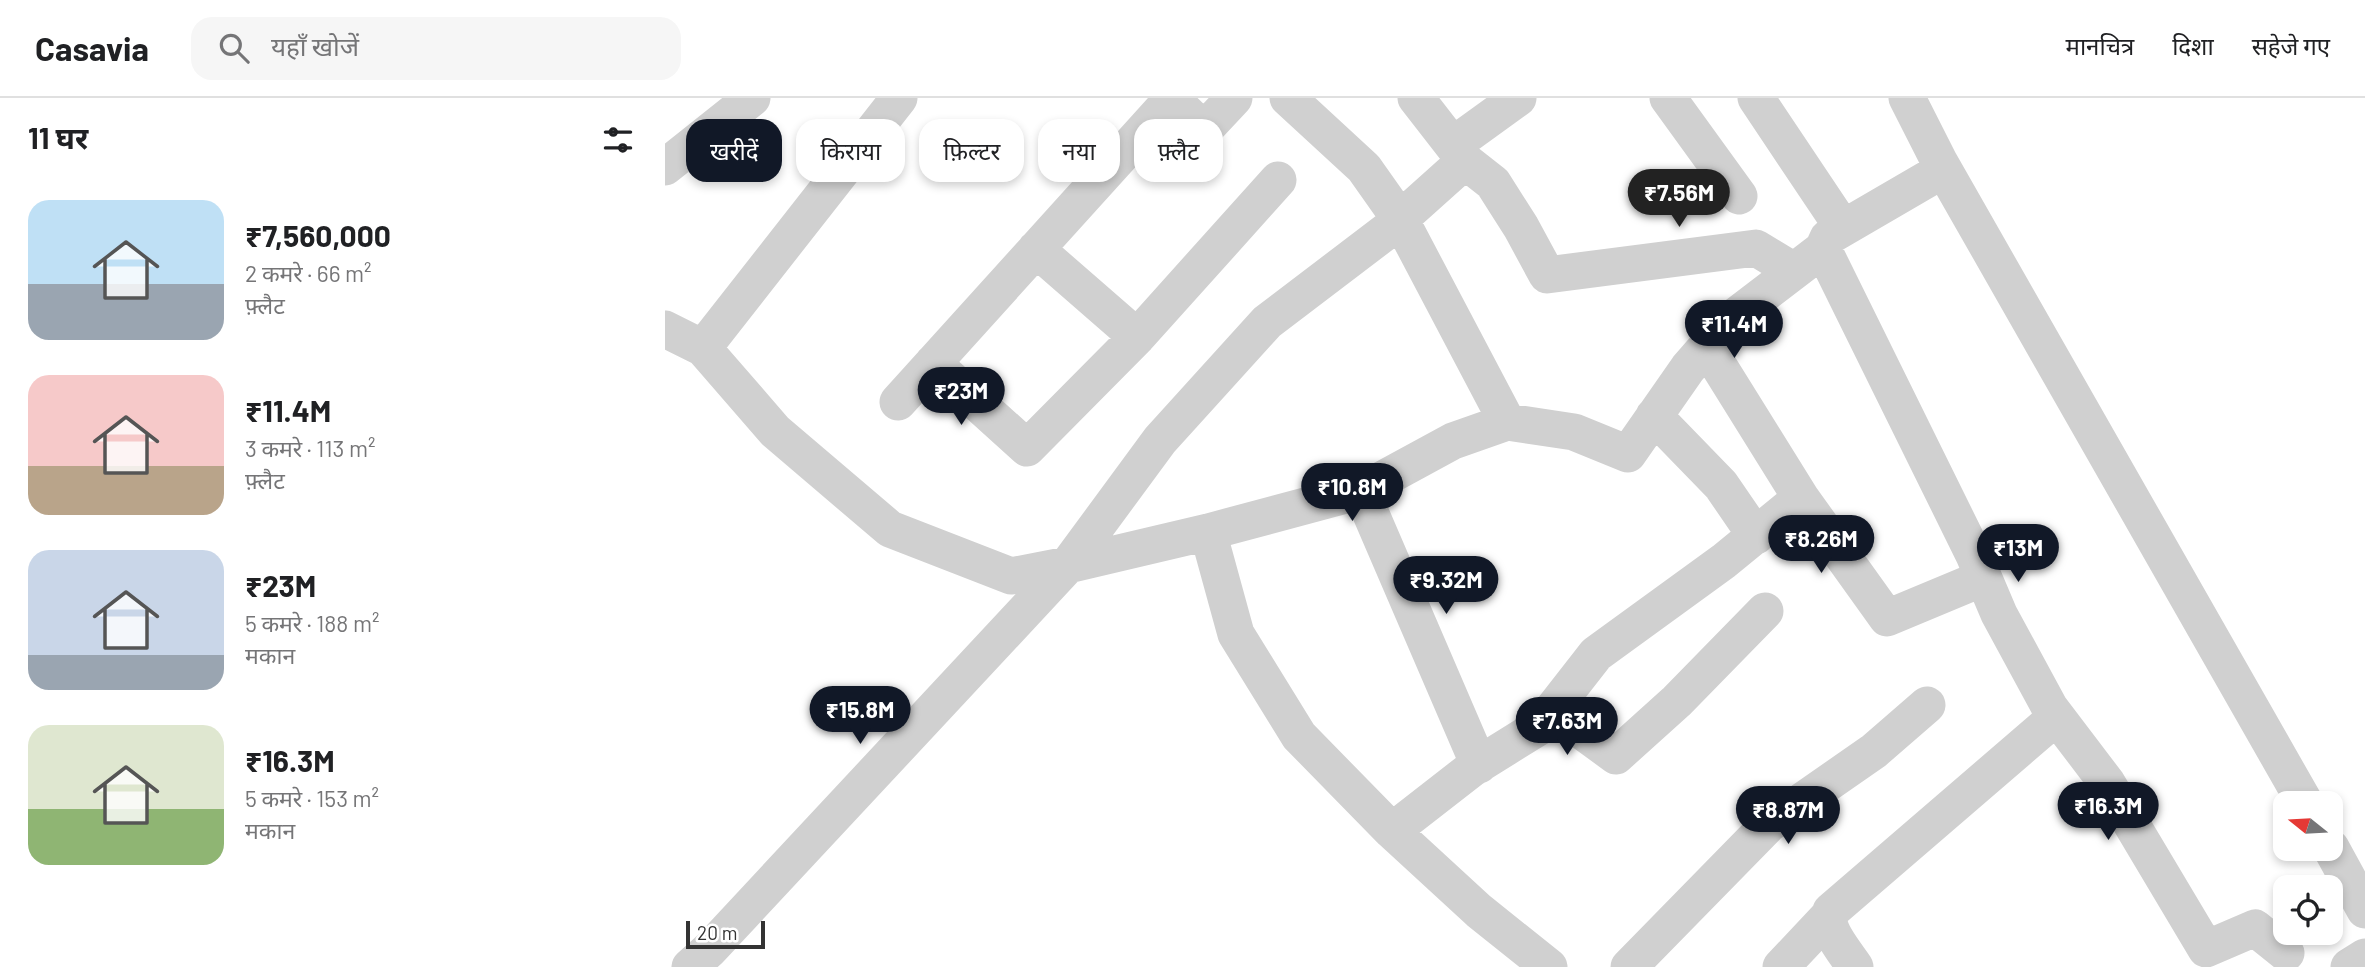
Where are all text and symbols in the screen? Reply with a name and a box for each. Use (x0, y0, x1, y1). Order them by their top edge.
search box (191, 17, 681, 80)
text: Casavia (35, 28, 149, 68)
icon: search (215, 29, 253, 67)
text: यहाँ खोजें (271, 30, 359, 61)
text: मानचित्र (2066, 31, 2134, 60)
text: दिशा (2172, 31, 2214, 60)
text: सहेजे गए (2252, 31, 2330, 60)
text: 11 घर (28, 119, 88, 155)
chip: खरीदें (686, 119, 782, 182)
chip: किराया (796, 119, 905, 182)
chip: फ़िल्टर (919, 119, 1024, 182)
chip: नया (1038, 119, 1120, 182)
chip: फ़्लैट (1134, 119, 1223, 182)
icon: filters (599, 121, 637, 159)
pin: ₹7.56M (1622, 170, 1736, 229)
text: ₹7.56M (1644, 178, 1714, 206)
text: ₹7,560,000 (245, 217, 391, 253)
icon: home (84, 228, 168, 312)
text: 2 कमरे · 66 m² (245, 259, 372, 287)
text: फ़्लैट (245, 291, 285, 319)
pin: ₹11.4M (1677, 300, 1791, 360)
text: ₹11.4M (1701, 309, 1767, 337)
pin: ₹23M (920, 368, 1002, 427)
text: ₹23M (934, 376, 988, 404)
text: ₹11.4M (245, 392, 331, 428)
icon: home (84, 403, 168, 487)
text: 3 कमरे · 113 m² (245, 434, 375, 462)
pin: ₹10.8M (1295, 464, 1409, 523)
text: फ़्लैट (245, 466, 285, 494)
text: ₹10.8M (1317, 472, 1387, 500)
pin: ₹8.26M (1764, 516, 1878, 575)
text: ₹8.26M (1784, 524, 1858, 552)
pin: ₹13M (1977, 524, 2059, 584)
text: ₹13M (1993, 533, 2043, 561)
pin: ₹9.32M (1389, 556, 1503, 616)
text: ₹9.32M (1409, 565, 1483, 593)
text: ₹23M (245, 567, 316, 603)
icon: home (84, 578, 168, 662)
text: 5 कमरे · 188 m² (245, 609, 379, 637)
text: मकान (245, 641, 295, 669)
pin: ₹15.8M (803, 686, 917, 746)
text: ₹15.8M (826, 695, 894, 723)
pin: ₹7.63M (1510, 698, 1624, 757)
text: ₹7.63M (1532, 706, 1602, 734)
text: ₹16.3M (245, 742, 335, 778)
icon: home (84, 753, 168, 837)
pin: ₹16.3M (2051, 782, 2165, 842)
text: 5 कमरे · 153 m² (245, 784, 379, 812)
pin: ₹8.87M (1731, 786, 1845, 846)
text: ₹16.3M (2074, 791, 2142, 819)
north arrow (2273, 791, 2343, 861)
map controls (2273, 791, 2343, 945)
text: ₹8.87M (1752, 795, 1824, 823)
text: मकान (245, 816, 295, 844)
button: locate (2273, 875, 2343, 945)
scale bar (686, 918, 765, 950)
text: 20 m (697, 921, 737, 944)

